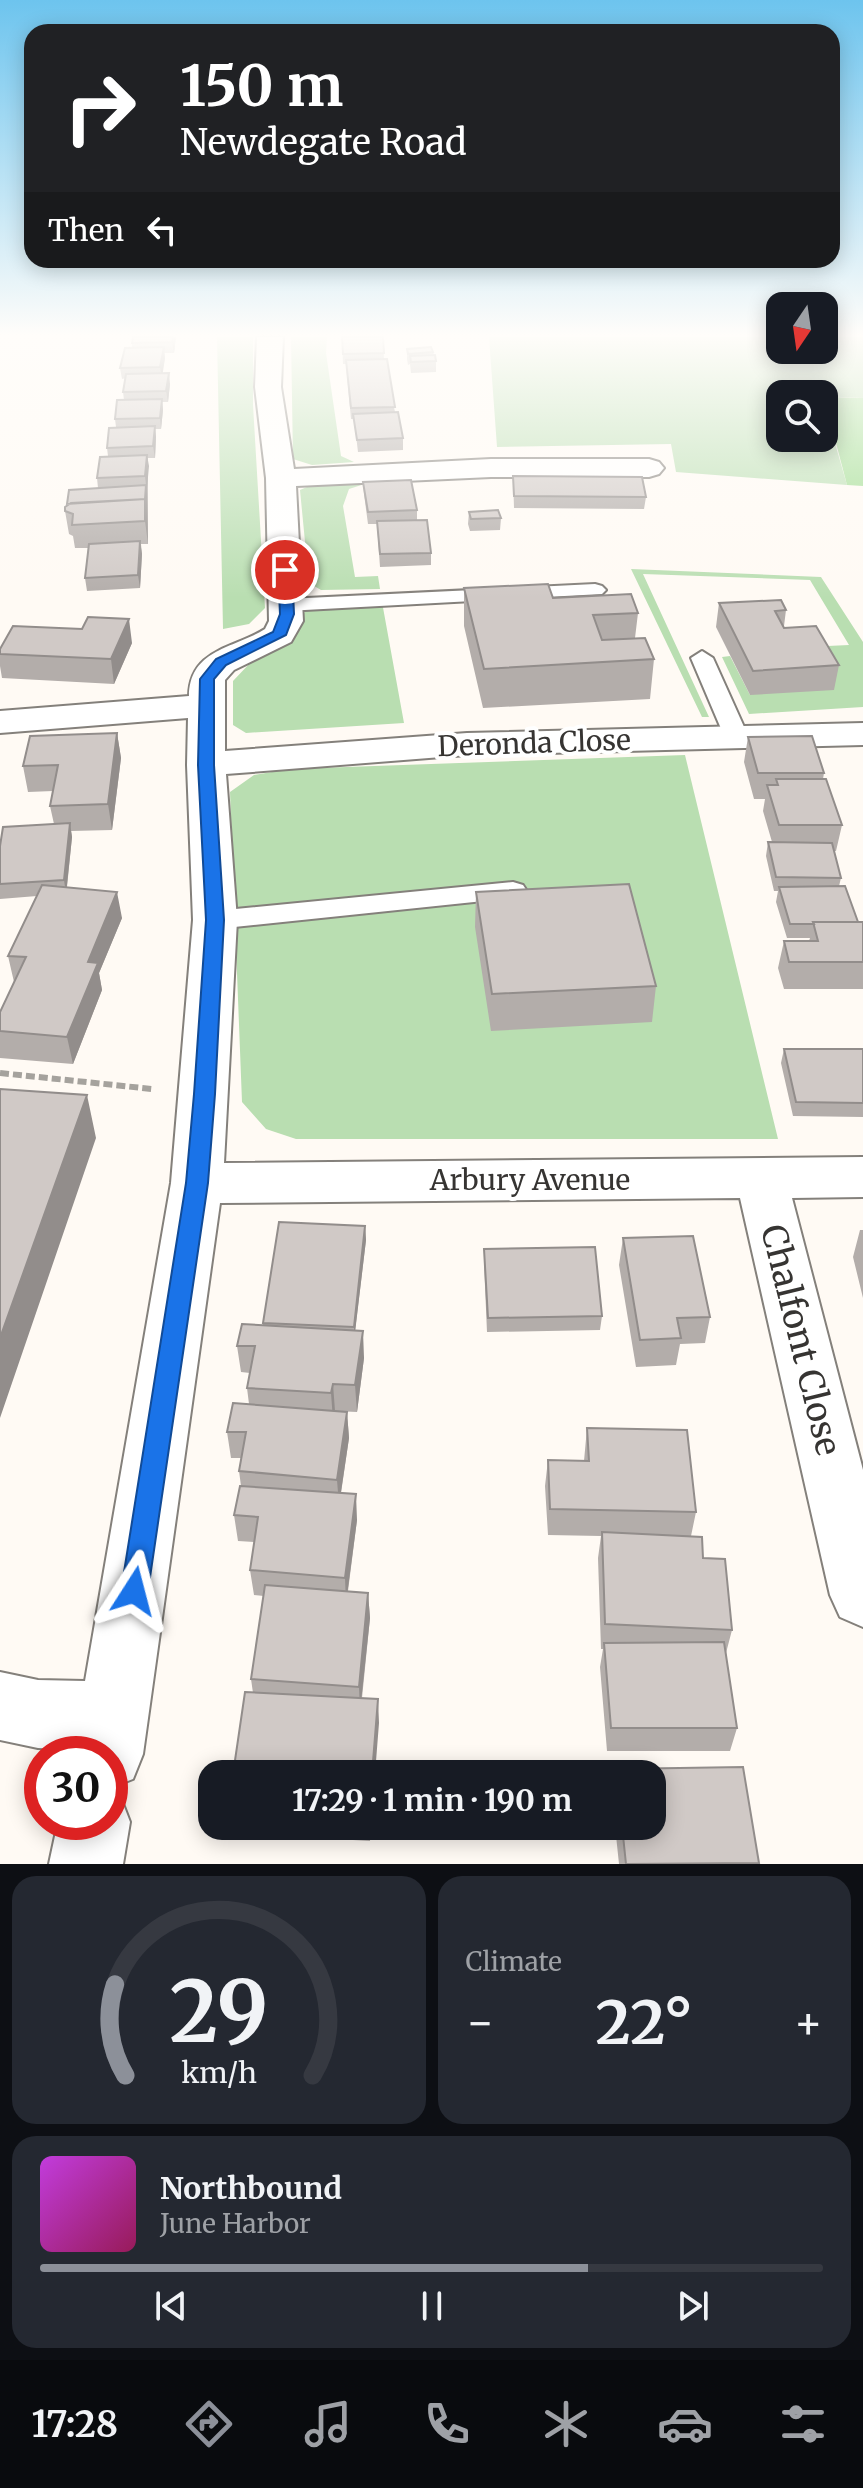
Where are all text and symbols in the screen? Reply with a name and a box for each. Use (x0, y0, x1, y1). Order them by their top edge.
text: 150 m (180, 51, 343, 121)
icon: right (48, 56, 152, 160)
text: Newdegate Road (180, 120, 467, 165)
icon: left (140, 208, 184, 252)
text: Then (48, 211, 124, 249)
north arrow (766, 292, 838, 364)
map controls (766, 292, 838, 452)
button: search (766, 380, 838, 452)
pin (251, 536, 319, 604)
icon: arrive (263, 548, 307, 592)
street label: Deronda Close (437, 722, 631, 764)
street label: Arbury Avenue (429, 1162, 630, 1198)
street label: Chalfont Close (752, 1220, 850, 1460)
position arrow (92, 1549, 176, 1633)
speed limit sign: 30 (24, 1736, 128, 1840)
text: 17:29 · 1 min · 190 m (292, 1781, 572, 1819)
text: Climate (466, 1945, 562, 1978)
text: 29 (169, 1960, 268, 2065)
text: 22° (596, 1985, 693, 2060)
text: − (466, 1995, 495, 2050)
text: + (794, 1995, 823, 2050)
text: km/h (181, 2055, 257, 2091)
text: Northbound (160, 2169, 342, 2207)
text: June Harbor (160, 2207, 311, 2240)
icon: previous (149, 2284, 193, 2328)
icon: pause (410, 2284, 454, 2328)
icon: next (671, 2284, 715, 2328)
icon: directions (181, 2396, 237, 2452)
icon: music (300, 2396, 356, 2452)
icon: phone (419, 2396, 475, 2452)
icon: climate (538, 2396, 594, 2452)
icon: car (657, 2396, 713, 2452)
icon: filters (775, 2396, 831, 2452)
text: 17:28 (31, 2402, 118, 2447)

